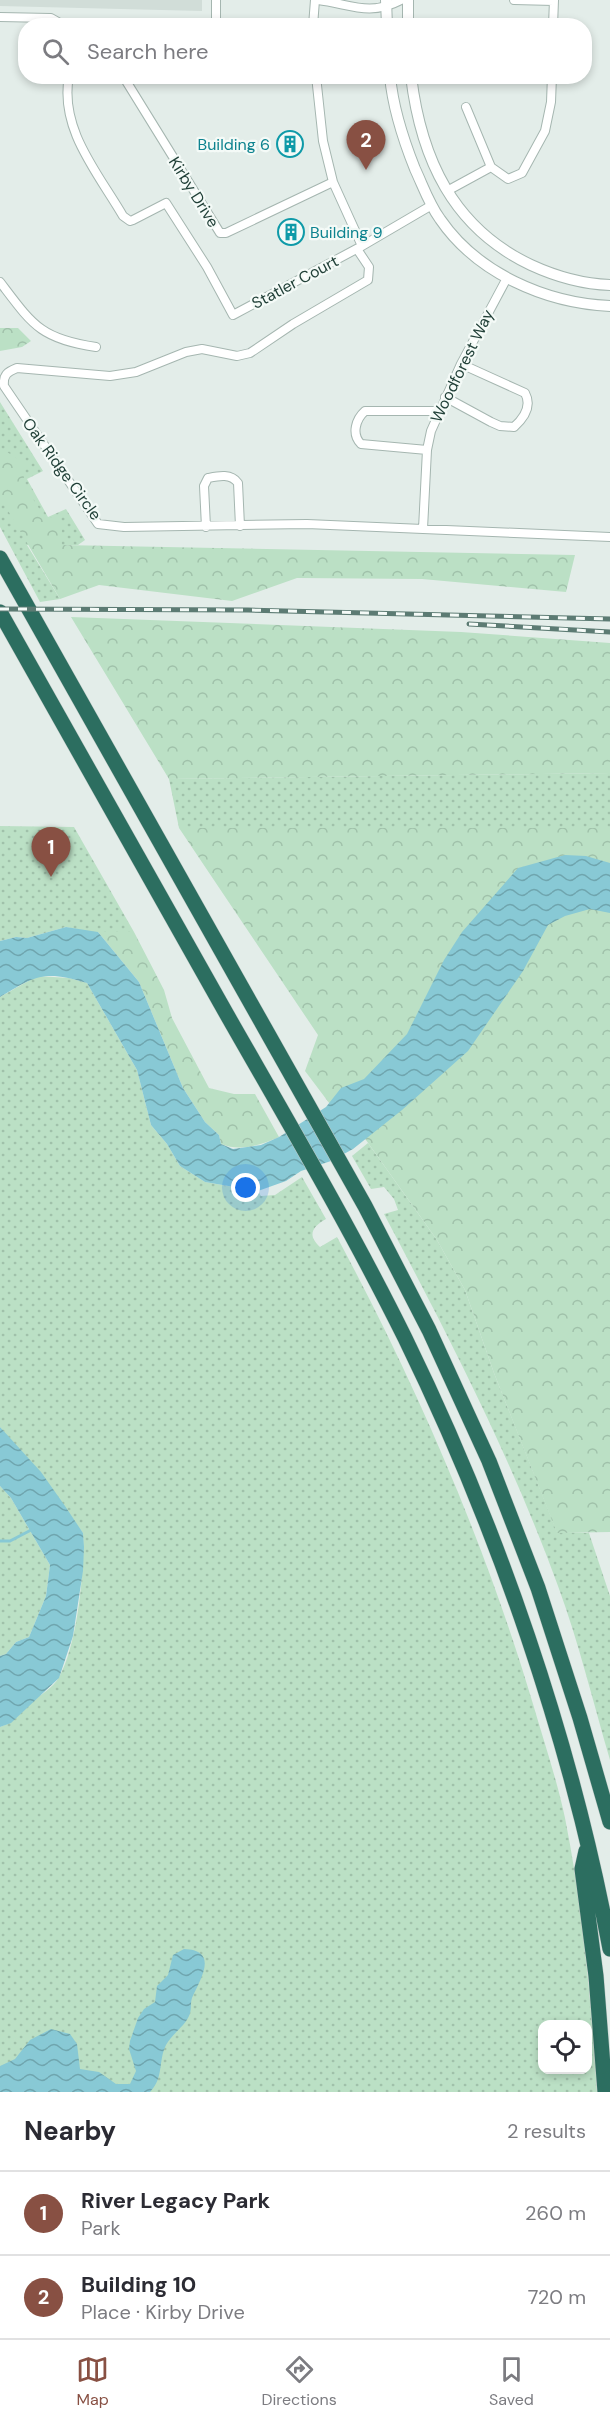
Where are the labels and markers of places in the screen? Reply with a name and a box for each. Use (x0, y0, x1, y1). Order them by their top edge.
pin: 2 (346, 120, 386, 170)
building icon: Building 6 (275, 129, 305, 159)
place label: Building 6 (197, 134, 270, 155)
building icon: Building 9 (276, 217, 306, 247)
place label: Building 9 (310, 222, 383, 243)
pin: 1 (32, 828, 70, 877)

